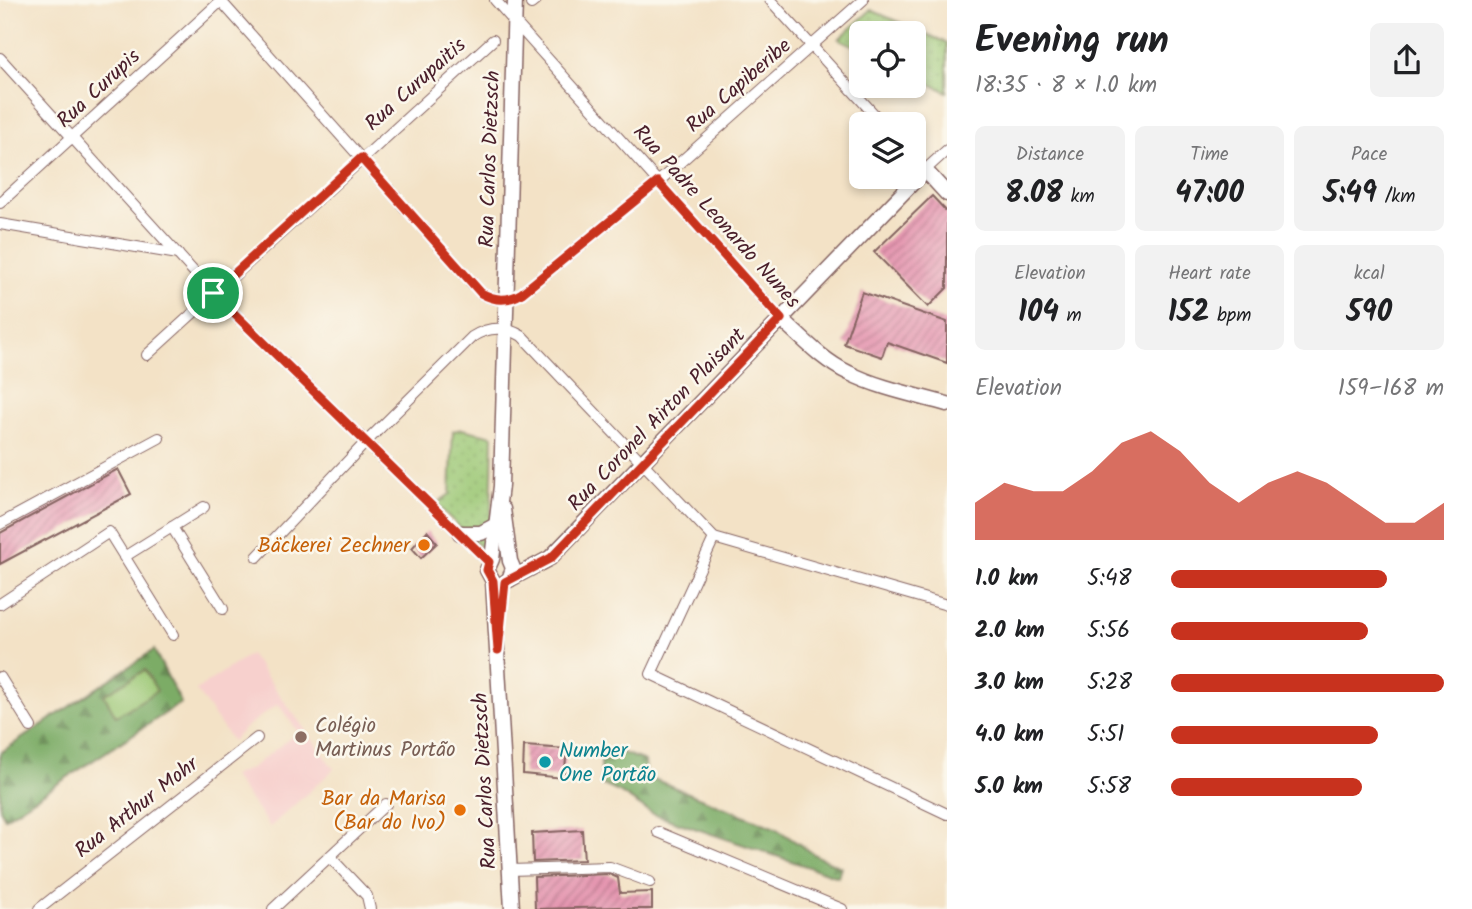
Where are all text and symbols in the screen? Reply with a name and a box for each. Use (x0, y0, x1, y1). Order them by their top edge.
text: Evening run (975, 12, 1169, 72)
map controls (849, 21, 926, 189)
button: locate (849, 21, 926, 98)
button: share (1370, 23, 1444, 97)
street label: Rua Curupaitis (358, 30, 474, 140)
street label: Rua Capiberibe (679, 30, 800, 142)
street label: Rua Curupis (50, 41, 148, 137)
text: 18:35 · 8 × 1.0 km (975, 68, 1157, 104)
street label: Rua Carlos Dietzsch (471, 70, 510, 248)
button: layers (849, 112, 926, 189)
street label: Rua Padre Leonardo Nunes (624, 118, 808, 316)
text: Distance (1016, 140, 1084, 170)
text: Time (1190, 140, 1229, 170)
text: Pace (1351, 140, 1387, 170)
text: 8.08 (1005, 170, 1063, 218)
text: 47:00 (1175, 170, 1244, 218)
text: 5:49 (1323, 170, 1377, 218)
text: km (1063, 182, 1095, 212)
text: /km (1377, 182, 1415, 212)
text: Elevation (1014, 259, 1086, 289)
text: Heart rate (1168, 259, 1251, 289)
text: kcal (1354, 259, 1385, 289)
pin (183, 263, 243, 323)
icon: arrive (194, 274, 232, 312)
text: 104 (1018, 289, 1059, 337)
text: 152 (1168, 289, 1209, 337)
text: 590 (1346, 289, 1392, 337)
text: m (1059, 301, 1082, 331)
text: bpm (1209, 301, 1251, 331)
street label: Rua Coronel Airton Plaisant (560, 320, 755, 520)
text: Elevation (975, 371, 1062, 407)
text: 159–168 m (1338, 371, 1444, 407)
place label: Bäckerei Zechner (258, 530, 411, 563)
marker: Bäckerei Zechner (416, 537, 432, 553)
text: 1.0 km (975, 561, 1038, 597)
text: 5:48 (1087, 561, 1132, 597)
text: 2.0 km (975, 613, 1045, 649)
text: 5:56 (1087, 613, 1130, 649)
text: 3.0 km (975, 665, 1044, 701)
text: 5:28 (1087, 665, 1132, 701)
street label: Rua Carlos Dietzsch (464, 692, 507, 870)
place label: Colégio Martinus Portão (315, 710, 456, 767)
text: 4.0 km (975, 717, 1044, 753)
text: 5:51 (1087, 717, 1125, 753)
marker: Colégio Martinus Portão (293, 729, 309, 745)
place label: Number One Portão (559, 735, 656, 792)
street label: Rua Arthur Mohr (68, 749, 207, 867)
marker: Number One Portão (537, 754, 553, 770)
text: 5.0 km (975, 769, 1043, 805)
text: 5:58 (1087, 769, 1131, 805)
place label: Bar da Marisa (Bar do Ivo) (321, 783, 446, 840)
marker: Bar da Marisa (Bar do Ivo) (452, 802, 468, 818)

